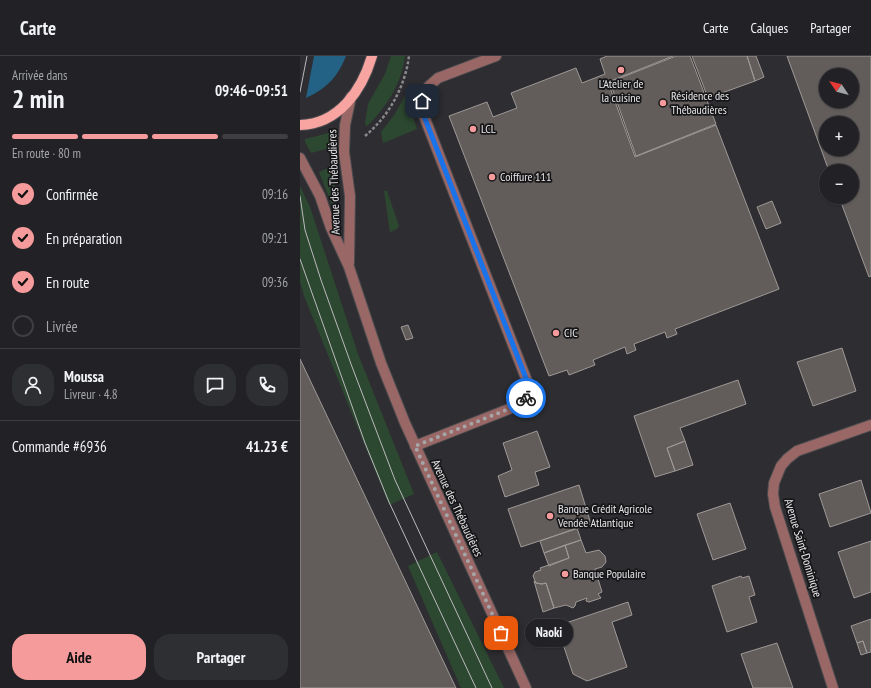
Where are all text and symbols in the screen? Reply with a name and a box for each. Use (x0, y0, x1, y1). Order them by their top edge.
text: Carte (20, 16, 56, 40)
text: Carte (703, 19, 728, 37)
text: Calques (750, 19, 788, 37)
text: Partager (810, 19, 851, 37)
marker: L'Atelier de la cuisine (616, 65, 626, 75)
text: Arrivée dans (12, 67, 67, 84)
north arrow (819, 68, 859, 108)
map controls (819, 68, 859, 204)
place label: L'Atelier de la cuisine (599, 76, 643, 105)
text: 09:46–09:51 (215, 81, 288, 100)
text: 2 min (12, 82, 65, 115)
pin (405, 84, 439, 118)
place label: Résidence des Thébaudières (671, 88, 729, 117)
icon: home (411, 90, 433, 112)
marker: Résidence des Thébaudières (658, 98, 668, 108)
button: + (819, 116, 859, 156)
place label: LCL (481, 121, 496, 136)
marker: LCL (468, 124, 478, 134)
street label: Avenue des Thébaudières (324, 129, 343, 235)
text: En route · 80 m (12, 145, 81, 162)
button: − (819, 164, 859, 204)
place label: Coiffure 111 (500, 169, 551, 184)
marker: Coiffure 111 (487, 172, 497, 182)
icon: check (12, 183, 34, 205)
text: Confirmée (46, 185, 98, 204)
text: 09:16 (262, 186, 288, 203)
icon: check (12, 227, 34, 249)
text: En préparation (46, 229, 122, 248)
text: 09:21 (262, 230, 288, 247)
icon: check (12, 271, 34, 293)
text: En route (46, 273, 90, 292)
text: 09:36 (262, 274, 288, 291)
text: Livrée (46, 317, 78, 336)
place label: CIC (564, 325, 578, 340)
marker: CIC (551, 328, 561, 338)
button: person (12, 364, 54, 406)
button: chat (194, 364, 236, 406)
button: phone (246, 364, 288, 406)
text: Moussa (64, 367, 104, 386)
courier (506, 378, 546, 418)
text: Livreur · 4.8 (64, 386, 118, 403)
icon: bike (515, 387, 537, 409)
text: Commande #6936 (12, 437, 107, 456)
text: 41.23 € (246, 437, 288, 456)
street label: Avenue des Thébaudières (428, 457, 486, 559)
street label: Avenue Saint-Dominique (781, 497, 826, 599)
place label: Banque Crédit Agricole Vendée Atlantique (557, 501, 652, 530)
marker: Banque Crédit Agricole Vendée Atlantique (545, 511, 555, 521)
place label: Banque Populaire (573, 566, 646, 581)
marker: Banque Populaire (560, 569, 570, 579)
pin (484, 616, 518, 650)
callout: Naoki (525, 619, 573, 647)
icon: bag (490, 622, 512, 644)
text: Naoki (536, 624, 562, 641)
button: Aide (12, 634, 146, 680)
button: Partager (154, 634, 288, 680)

